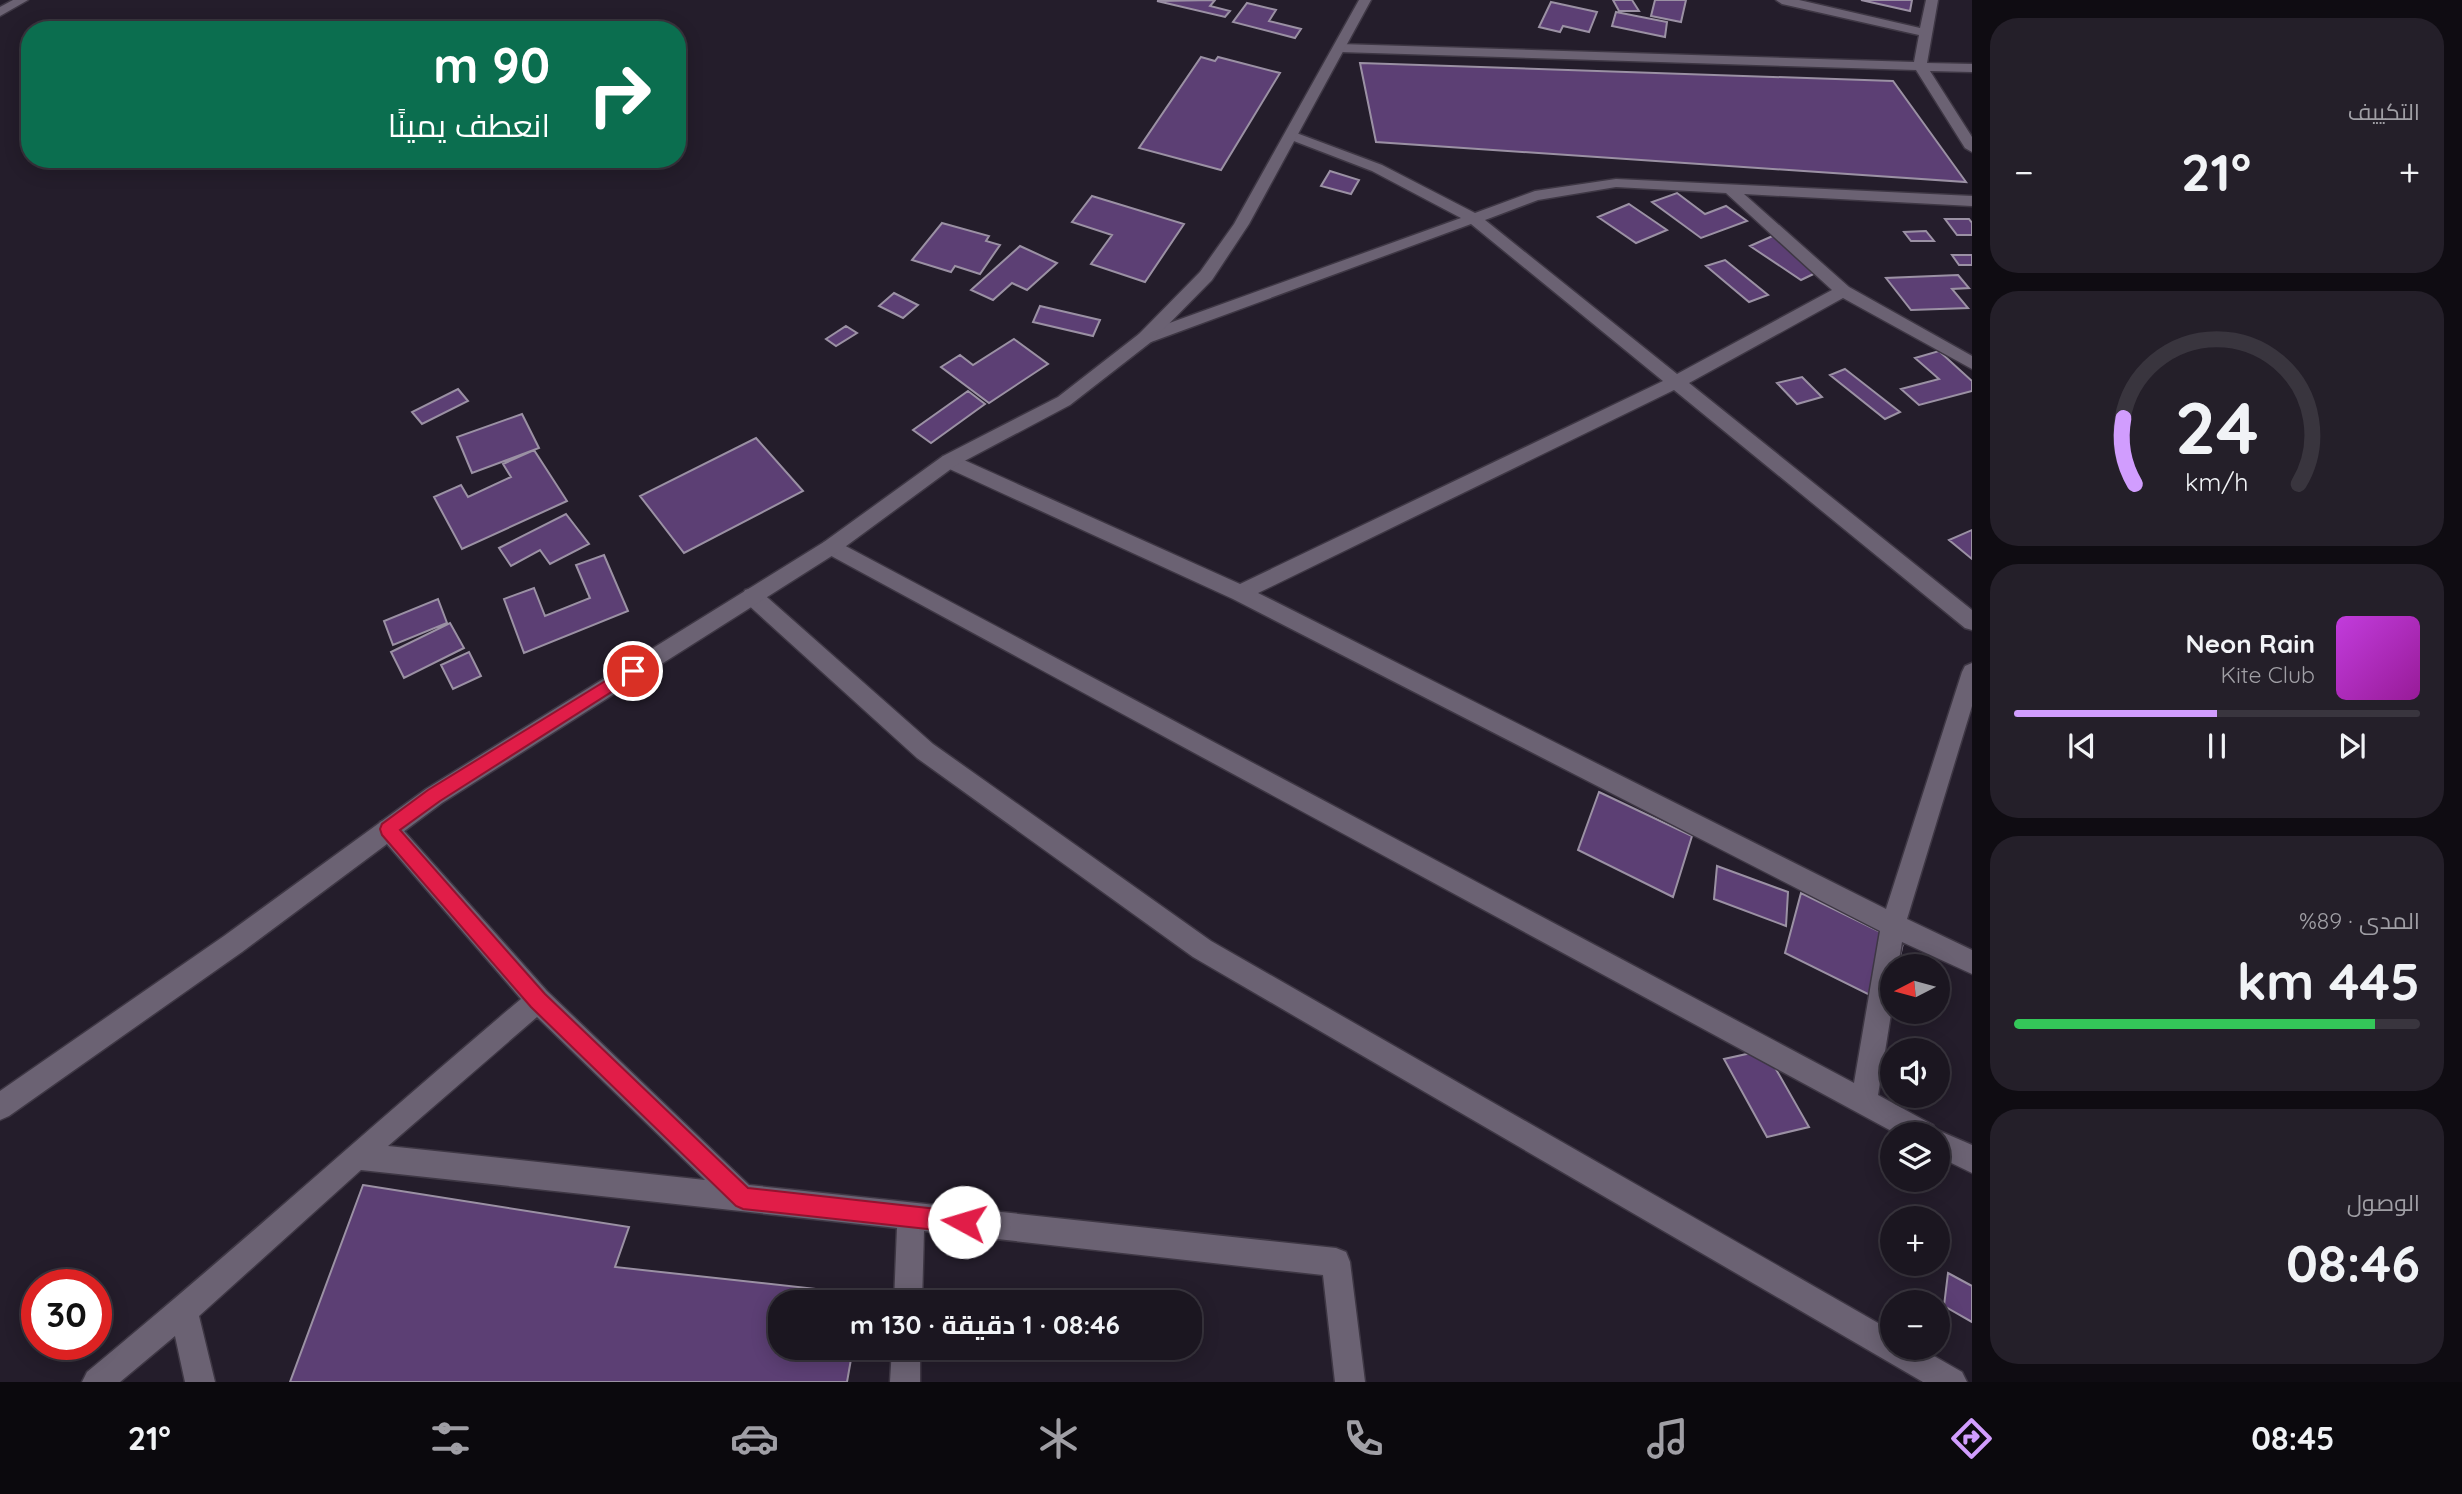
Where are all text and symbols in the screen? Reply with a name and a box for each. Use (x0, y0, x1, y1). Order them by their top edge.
text: 90 m (433, 34, 550, 95)
icon: right (574, 49, 665, 140)
text: التكييف (2348, 97, 2420, 126)
text: انعطف يمينًا (388, 105, 550, 145)
text: 21° (2181, 139, 2251, 204)
text: − (2014, 148, 2034, 196)
text: + (2399, 148, 2420, 196)
text: 24 (2175, 382, 2259, 473)
text: km/h (2185, 466, 2249, 497)
text: Neon Rain (2186, 627, 2315, 660)
pin (603, 641, 663, 701)
icon: arrive (614, 652, 652, 690)
text: Kite Club (2220, 660, 2315, 689)
icon: previous (2063, 727, 2101, 765)
icon: pause (2198, 727, 2236, 765)
icon: next (2333, 727, 2371, 765)
text: المدى · 89% (2299, 906, 2420, 935)
text: 445 km (2237, 948, 2420, 1013)
north arrow (1880, 954, 1950, 1024)
map controls (1880, 954, 1950, 1360)
button: sound (1880, 1038, 1950, 1108)
button: layers (1880, 1122, 1950, 1192)
position arrow (927, 1185, 1001, 1259)
text: الوصول (2347, 1188, 2420, 1217)
button: + (1880, 1206, 1950, 1276)
text: 08:46 (2286, 1230, 2420, 1295)
speed limit sign: 30 (21, 1269, 112, 1360)
button: − (1880, 1290, 1950, 1360)
text: 08:46 · 1 دقيقة · 130 m (850, 1308, 1120, 1341)
icon: filters (426, 1414, 475, 1463)
icon: car (730, 1414, 779, 1463)
icon: climate (1034, 1414, 1083, 1463)
icon: phone (1339, 1414, 1388, 1463)
icon: music (1643, 1414, 1692, 1463)
icon: directions (1947, 1414, 1996, 1463)
text: 21° (128, 1418, 171, 1458)
text: 08:45 (2251, 1418, 2334, 1458)

